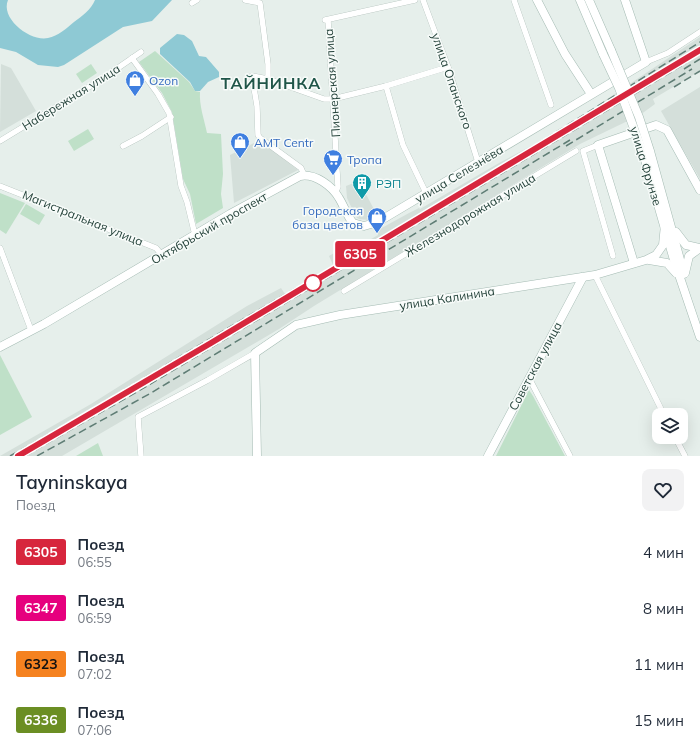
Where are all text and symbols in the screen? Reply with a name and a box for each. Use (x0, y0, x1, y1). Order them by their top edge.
street label: Пионерская улица (321, 28, 343, 138)
street label: улица Опанского (428, 31, 476, 131)
street label: Набережная улица (19, 61, 123, 133)
shop icon: Ozon (124, 69, 146, 97)
place label: Ozon (149, 73, 178, 88)
district label: ТАЙНИНКА (221, 73, 321, 93)
street label: улица Фрунзе (627, 125, 665, 208)
shop icon: AMT Centr (229, 131, 251, 159)
place label: AMT Centr (254, 135, 314, 150)
street label: улица Селезнёва (412, 142, 506, 206)
supermarket icon: Тропа (322, 148, 344, 176)
place label: Тропа (347, 152, 382, 167)
street label: Железнодорожная улица (402, 170, 538, 260)
building icon: РЭП (351, 172, 373, 200)
place label: РЭП (376, 176, 401, 191)
street label: Магистральная улица (20, 187, 146, 249)
street label: Октябрьский проспект (148, 188, 270, 267)
place label: Городская база цветов (292, 203, 363, 232)
shop icon: Городская база цветов (366, 206, 388, 234)
line badge: 6305 (332, 241, 388, 267)
text: 6305 (343, 245, 377, 263)
unlabelled marker (304, 274, 322, 292)
street label: улица Калинина (398, 283, 496, 313)
street label: Советская улица (505, 319, 565, 413)
map controls (652, 408, 688, 444)
button: layers (652, 408, 688, 444)
button: heart (642, 469, 684, 511)
text: Tayninskaya (16, 470, 128, 494)
text: Поезд (16, 497, 55, 513)
text: Поезд (78, 535, 124, 554)
text: 6305 (24, 543, 58, 561)
text: 4 мин (643, 543, 684, 562)
text: 06:55 (78, 554, 112, 570)
text: Поезд (78, 591, 124, 610)
text: 6347 (24, 599, 58, 617)
text: 8 мин (643, 599, 684, 618)
text: 06:59 (78, 610, 112, 626)
text: Поезд (78, 647, 124, 666)
text: 6323 (24, 655, 58, 673)
text: 11 мин (634, 655, 684, 674)
text: 07:02 (78, 666, 112, 682)
text: Поезд (78, 703, 124, 722)
text: 6336 (24, 711, 58, 729)
text: 15 мин (634, 711, 684, 730)
text: 07:06 (78, 722, 112, 738)

